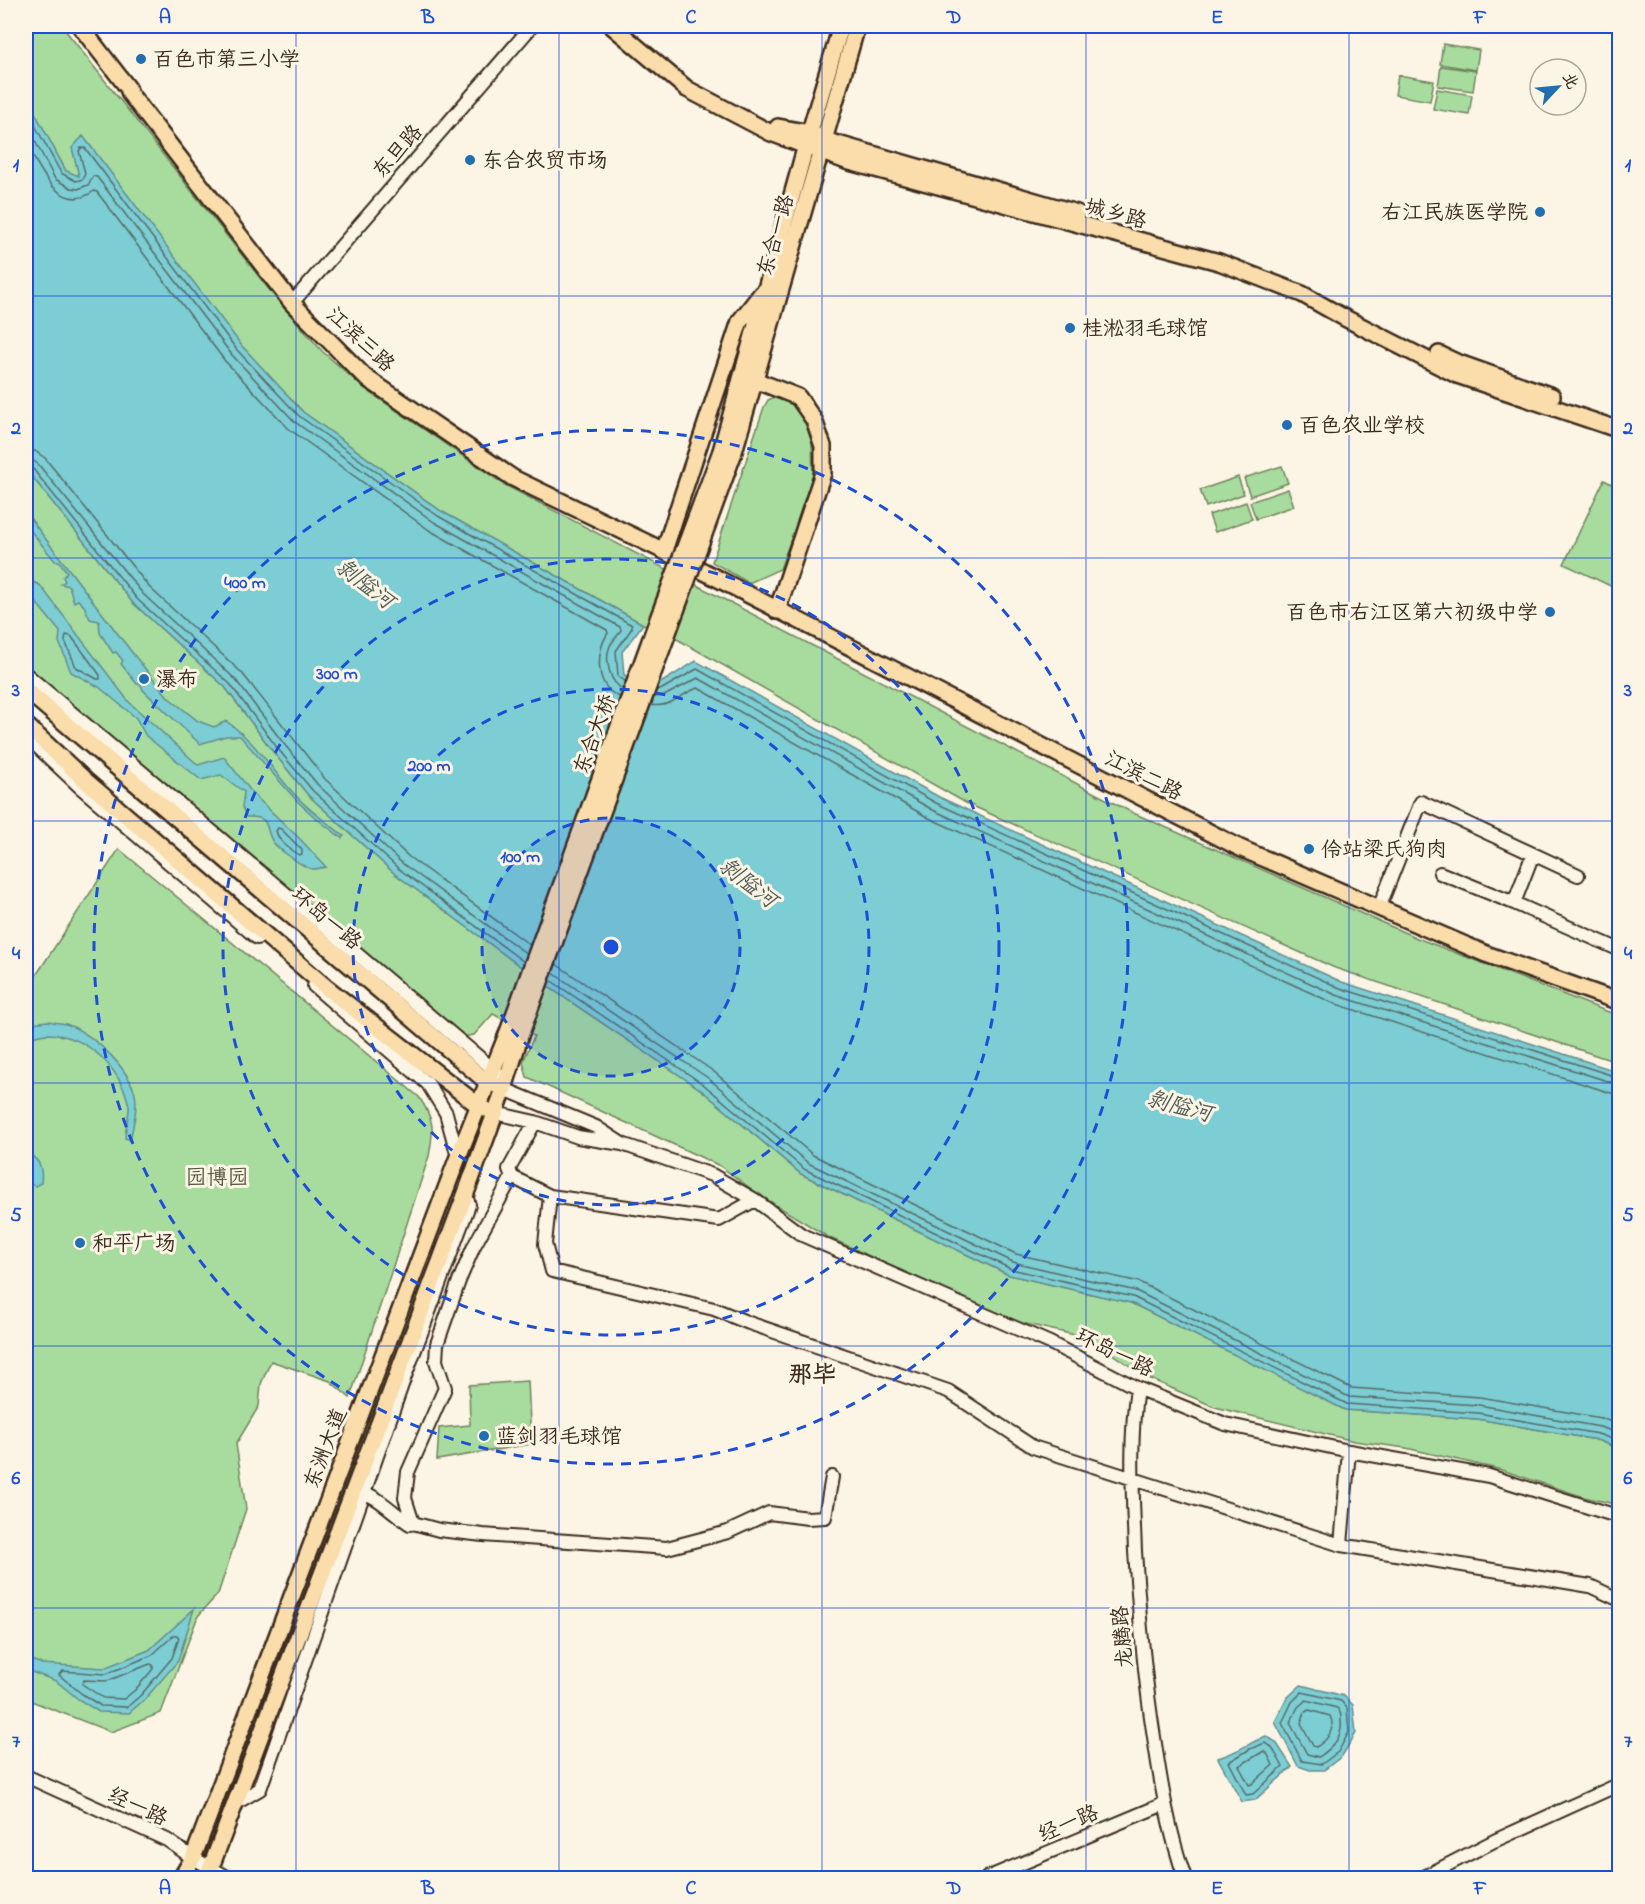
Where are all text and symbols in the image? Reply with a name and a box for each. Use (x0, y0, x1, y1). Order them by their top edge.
text: A (159, 4, 171, 33)
text: B (420, 4, 435, 33)
text: C (686, 4, 697, 33)
text: D (946, 4, 961, 33)
text: E (1211, 4, 1223, 33)
text: F (1473, 4, 1487, 33)
place label: 百色市第三小学 (153, 46, 300, 76)
marker: 百色市第三小学 (134, 52, 148, 66)
north arrow (1528, 57, 1588, 117)
text: 北 (1555, 69, 1584, 94)
street label: 东旦路 (367, 119, 430, 186)
place label: 东合农贸市场 (482, 147, 608, 177)
text: 1 (13, 152, 20, 181)
text: 1 (1625, 152, 1632, 181)
marker: 东合农贸市场 (463, 153, 477, 167)
street label: 东合一路 (751, 191, 803, 280)
street label: 城乡路 (1081, 192, 1150, 238)
place label: 右江民族医学院 (1381, 199, 1528, 229)
marker: 右江民族医学院 (1533, 205, 1547, 219)
street label: 江滨三路 (319, 301, 401, 380)
place label: 桂淞羽毛球馆 (1082, 315, 1208, 345)
marker: 桂淞羽毛球馆 (1063, 321, 1077, 335)
place label: 百色农业学校 (1299, 412, 1425, 442)
text: 2 (10, 415, 21, 444)
text: 2 (1622, 415, 1633, 444)
marker: 百色农业学校 (1280, 418, 1294, 432)
water label: 剥隘河 (328, 552, 402, 620)
text: 400 m (224, 571, 266, 597)
place label: 百色市右江区第六初级中学 (1286, 599, 1538, 629)
marker: 百色市右江区第六初级中学 (1543, 605, 1557, 619)
text: 300 m (315, 662, 358, 688)
place label: 瀑布 (156, 666, 198, 696)
marker: 瀑布 (137, 672, 151, 686)
text: 3 (11, 677, 20, 706)
text: 3 (1623, 677, 1632, 706)
street label: 东合大桥 (567, 690, 624, 779)
street label: 江滨二路 (1099, 744, 1187, 809)
text: 200 m (407, 754, 451, 780)
place label: 伶站梁氏狗肉 (1321, 836, 1447, 866)
marker: 伶站梁氏狗肉 (1302, 842, 1316, 856)
text: 100 m (500, 845, 540, 871)
water label: 剥隘河 (711, 851, 785, 919)
street label: 环岛一路 (284, 881, 368, 958)
centre of rings (601, 937, 621, 957)
text: 4 (12, 940, 21, 969)
text: 4 (1624, 940, 1633, 969)
water label: 剥隘河 (1143, 1084, 1218, 1133)
park label: 园博园 (186, 1164, 249, 1194)
text: 5 (10, 1202, 22, 1231)
text: 5 (1622, 1202, 1634, 1231)
place label: 和平广场 (92, 1230, 176, 1260)
marker: 和平广场 (73, 1236, 87, 1250)
street label: 环岛一路 (1070, 1322, 1158, 1386)
district label: 那毕 (788, 1359, 836, 1394)
street label: 东洲大道 (298, 1404, 356, 1493)
place label: 蓝剑羽毛球馆 (496, 1423, 622, 1453)
marker: 蓝剑羽毛球馆 (477, 1429, 491, 1443)
text: 6 (12, 1465, 21, 1494)
text: 6 (1624, 1465, 1633, 1494)
street label: 龙腾路 (1106, 1604, 1142, 1670)
text: 7 (12, 1728, 21, 1757)
text: 7 (1624, 1728, 1633, 1757)
street label: 经一路 (102, 1781, 172, 1835)
street label: 经一路 (1034, 1799, 1104, 1851)
text: A (159, 1875, 171, 1904)
text: B (420, 1875, 435, 1904)
text: C (686, 1875, 697, 1904)
text: D (946, 1875, 961, 1904)
text: E (1211, 1875, 1223, 1904)
text: F (1473, 1875, 1487, 1904)

